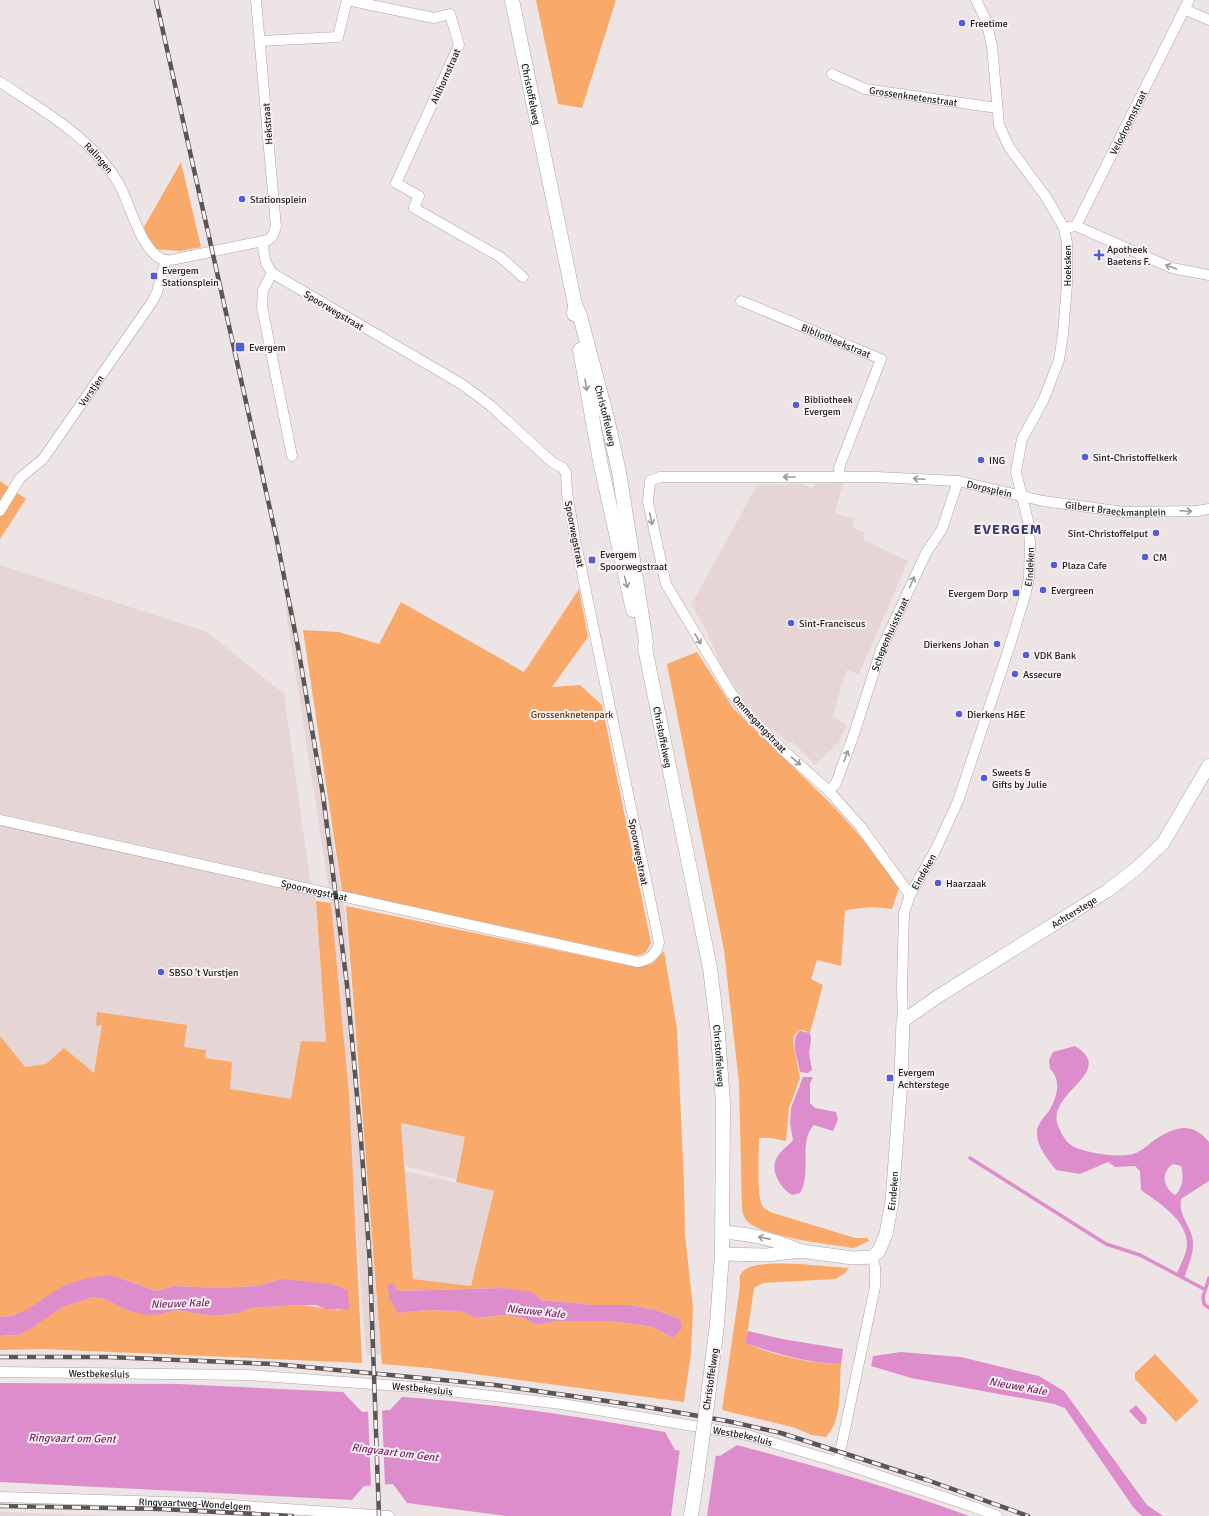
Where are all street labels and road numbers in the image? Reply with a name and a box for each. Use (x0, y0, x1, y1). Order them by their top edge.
street label: Ahlhornstraat (428, 46, 464, 106)
street label: Christoffelweg (518, 62, 543, 126)
street label: Grossenknetenstraat (868, 85, 958, 109)
street label: Velodroomstraat (1108, 88, 1150, 157)
street label: Hekstraat (261, 102, 275, 145)
street label: Ralingen (81, 140, 115, 176)
street label: Hoeksken (1062, 245, 1074, 287)
street label: Spoorwegstraat (301, 288, 366, 334)
street label: Bibliotheekstraat (799, 322, 873, 361)
street label: Vurstjen (76, 373, 107, 409)
street label: Christoffelweg (592, 384, 618, 448)
street label: Dorpsplein (965, 478, 1013, 501)
street label: Gilbert Braeckmanplein (1064, 499, 1166, 519)
street label: Spoorwegstraat (562, 500, 586, 569)
street label: Eindeken (1022, 547, 1037, 588)
street label: Schepenhuisstraat (870, 595, 912, 673)
street label: Ommegangstraat (730, 694, 789, 756)
street label: Christoffelweg (650, 705, 674, 769)
street label: Spoorwegstraat (626, 818, 650, 887)
street label: Eindeken (909, 852, 939, 892)
street label: Spoorwegstraat (280, 878, 349, 904)
street label: Achterstege (1049, 894, 1099, 931)
street label: Christoffelweg (710, 1024, 727, 1088)
street label: Eindeken (885, 1171, 901, 1212)
street label: Christoffelweg (701, 1347, 721, 1411)
street label: Westbekesluis (68, 1368, 130, 1381)
street label: Westbekesluis (392, 1380, 454, 1398)
street label: Westbekesluis (712, 1424, 774, 1449)
street label: Ringvaartweg-Wondelgem (138, 1496, 252, 1513)

